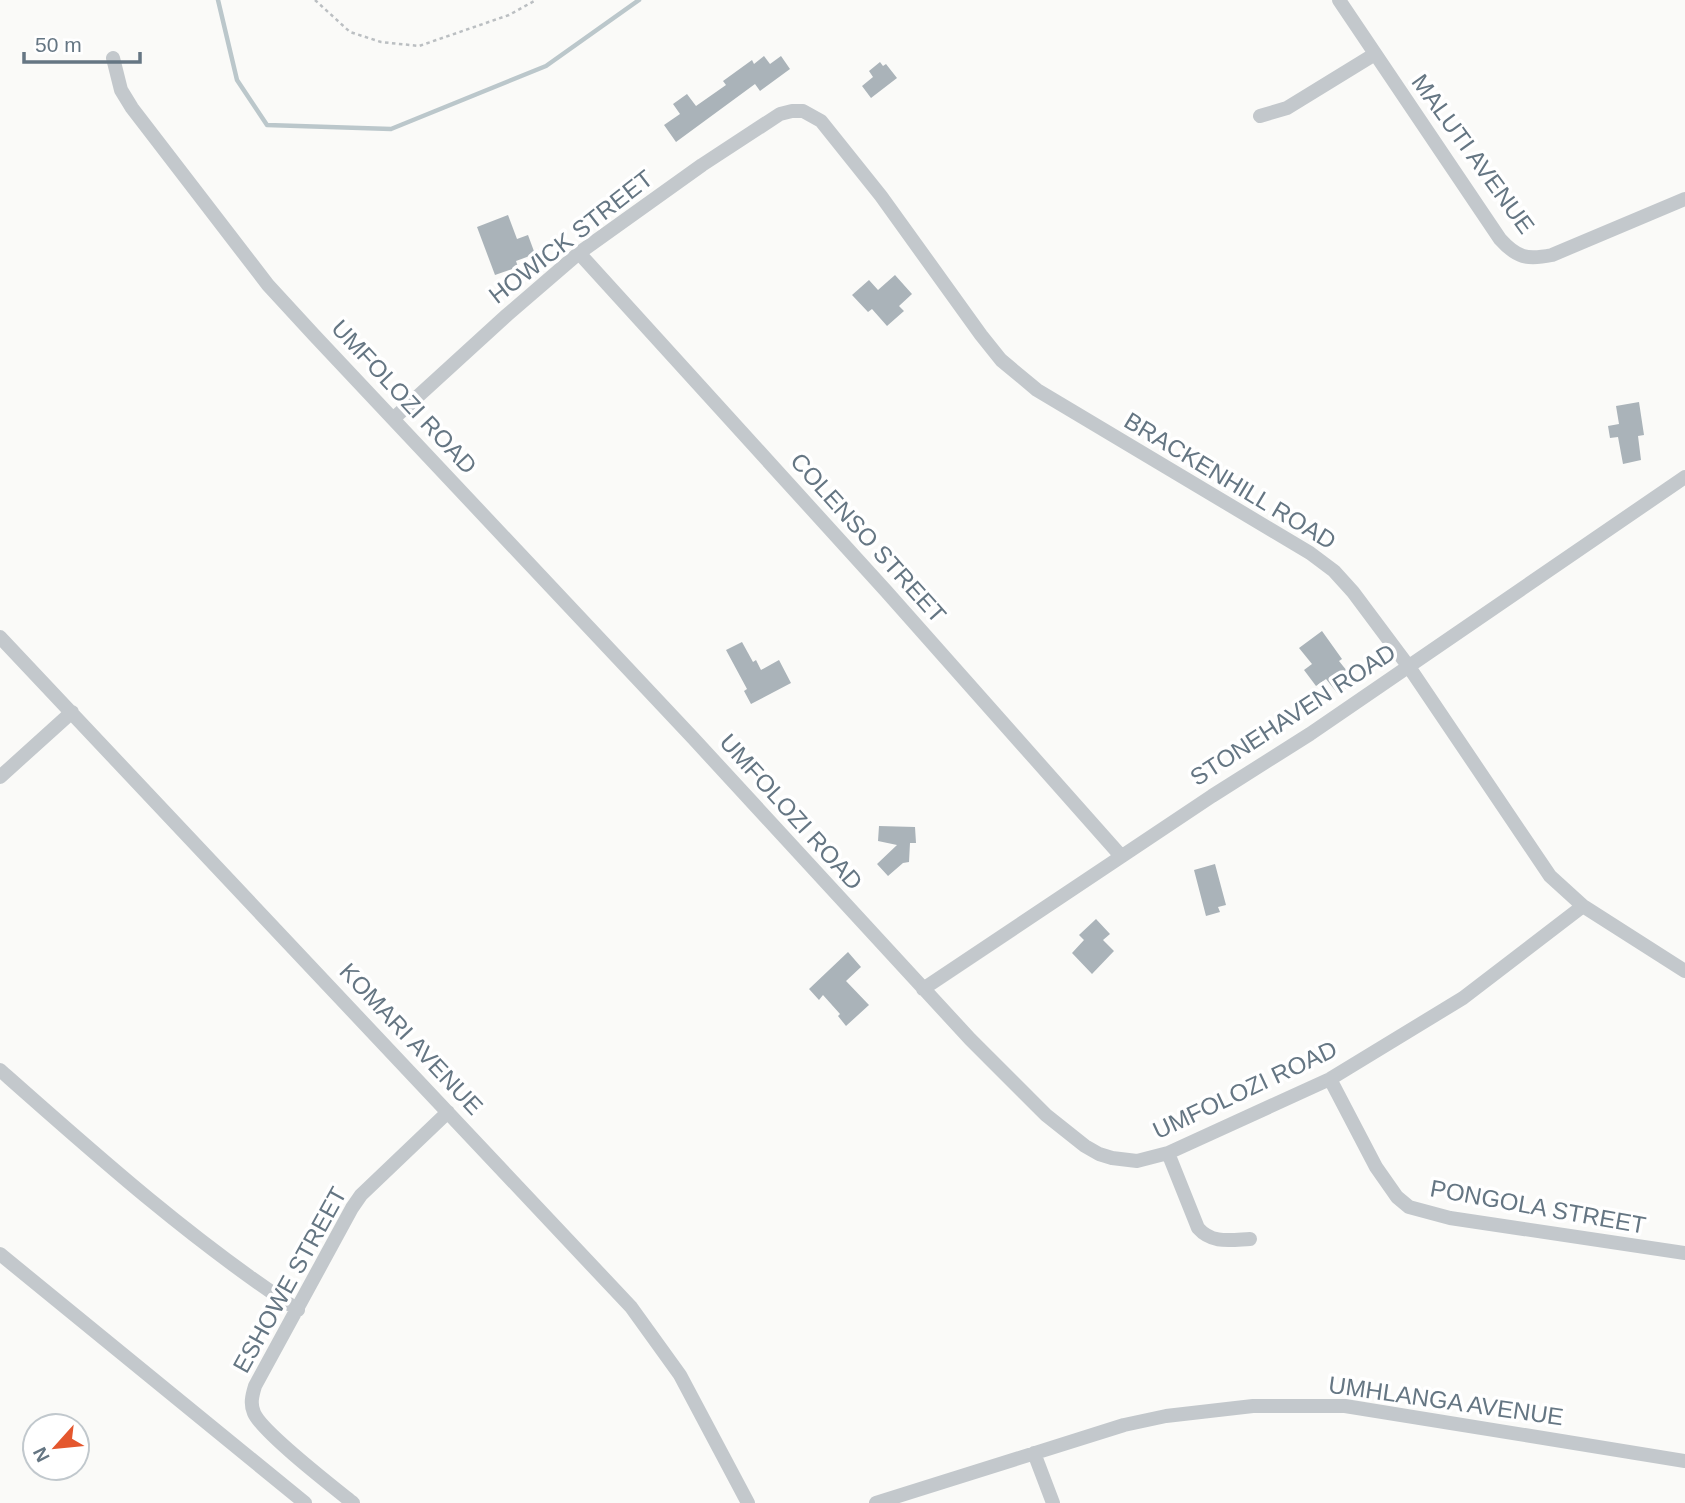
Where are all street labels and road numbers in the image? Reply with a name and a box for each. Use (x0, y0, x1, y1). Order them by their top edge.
street label: MALUTI AVENUE (1407, 69, 1540, 239)
street label: HOWICK STREET (484, 164, 658, 309)
street label: UMFOLOZI ROAD (326, 314, 482, 479)
street label: BRACKENHILL ROAD (1120, 407, 1341, 554)
street label: COLENSO STREET (785, 447, 952, 628)
street label: STONEHAVEN ROAD (1185, 638, 1400, 791)
street label: UMFOLOZI ROAD (714, 728, 868, 895)
street label: KOMARI AVENUE (334, 957, 488, 1120)
street label: UMFOLOZI ROAD (1148, 1035, 1341, 1144)
street label: PONGOLA STREET (1428, 1174, 1648, 1239)
street label: ESHOWE STREET (227, 1182, 352, 1377)
street label: UMHLANGA AVENUE (1327, 1371, 1565, 1430)

